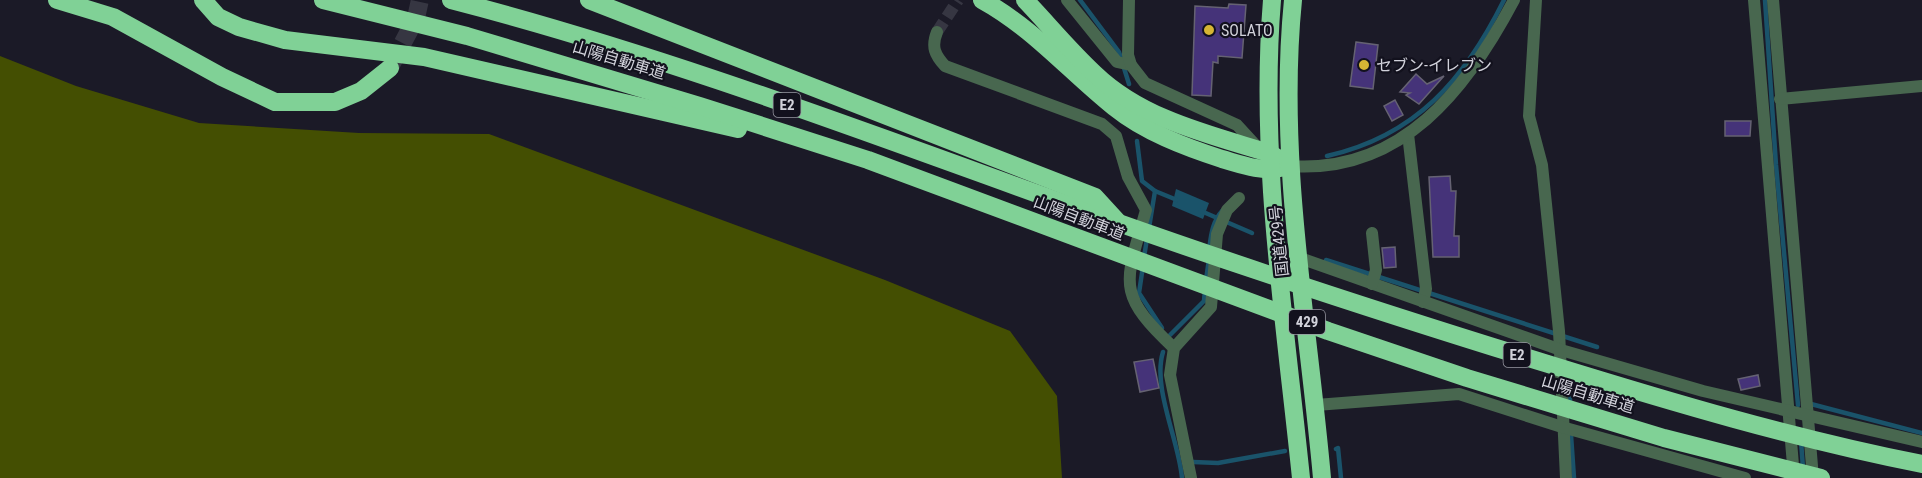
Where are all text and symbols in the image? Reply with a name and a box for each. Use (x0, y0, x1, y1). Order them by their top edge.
place label: SOLATO (1221, 21, 1273, 40)
marker: SOLATO (1202, 23, 1216, 37)
street label: 山陽自動車道 (570, 37, 668, 83)
place label: セブン-イレブン (1376, 56, 1492, 75)
marker: セブン-イレブン (1357, 58, 1371, 72)
road number: E2 (774, 93, 800, 117)
street label: 山陽自動車道 (1031, 192, 1127, 244)
street label: 国道429号 (1266, 204, 1292, 278)
road number: 429 (1289, 310, 1325, 334)
road number: E2 (1504, 343, 1530, 367)
street label: 山陽自動車道 (1539, 371, 1637, 417)

